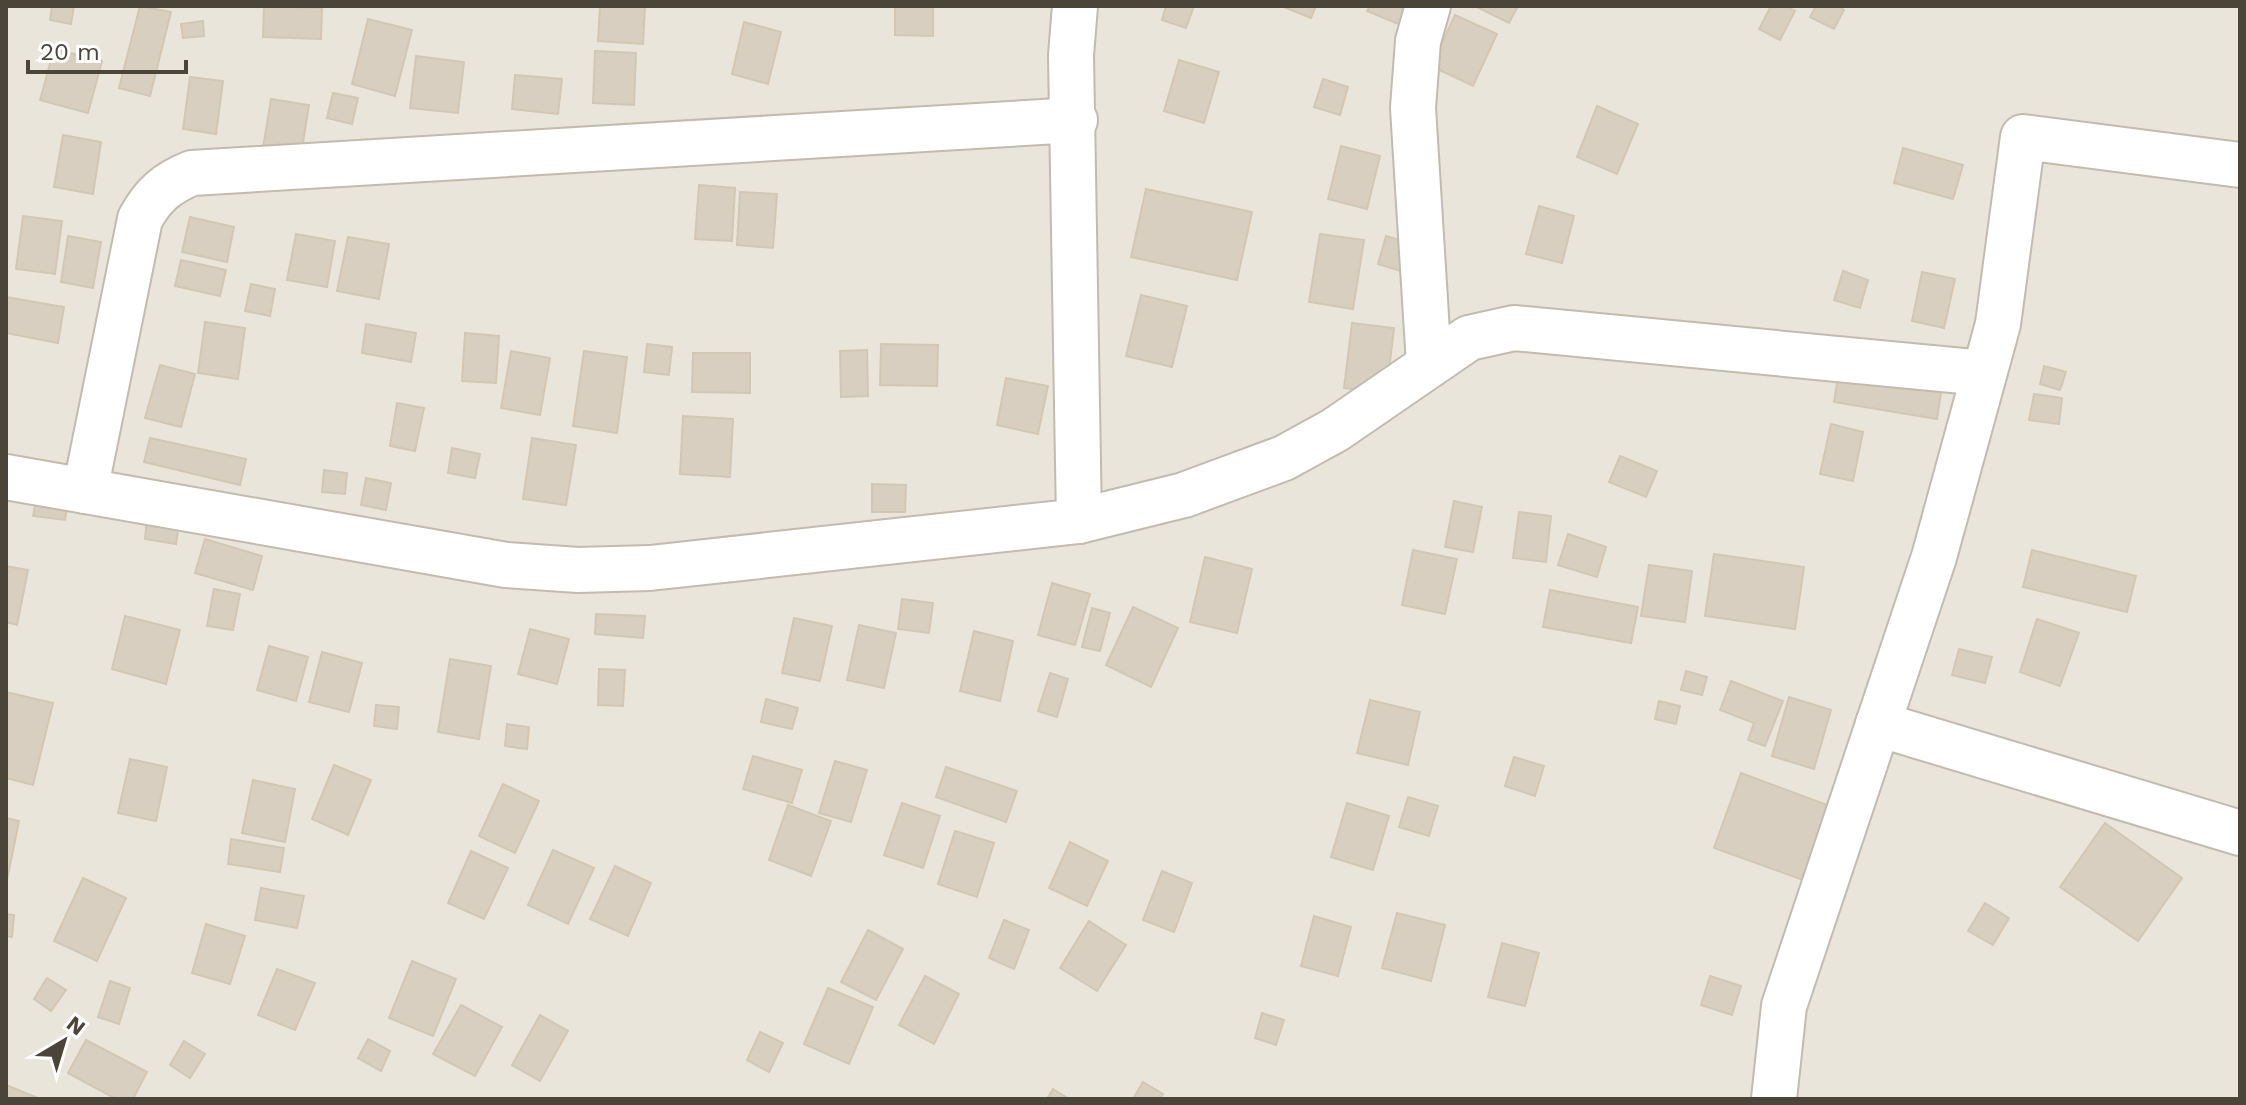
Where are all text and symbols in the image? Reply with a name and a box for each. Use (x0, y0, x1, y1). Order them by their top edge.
scale bar (28, 24, 186, 74)
text: 20 m (40, 38, 100, 66)
north arrow (24, 1001, 104, 1081)
text: N (62, 1011, 90, 1041)

